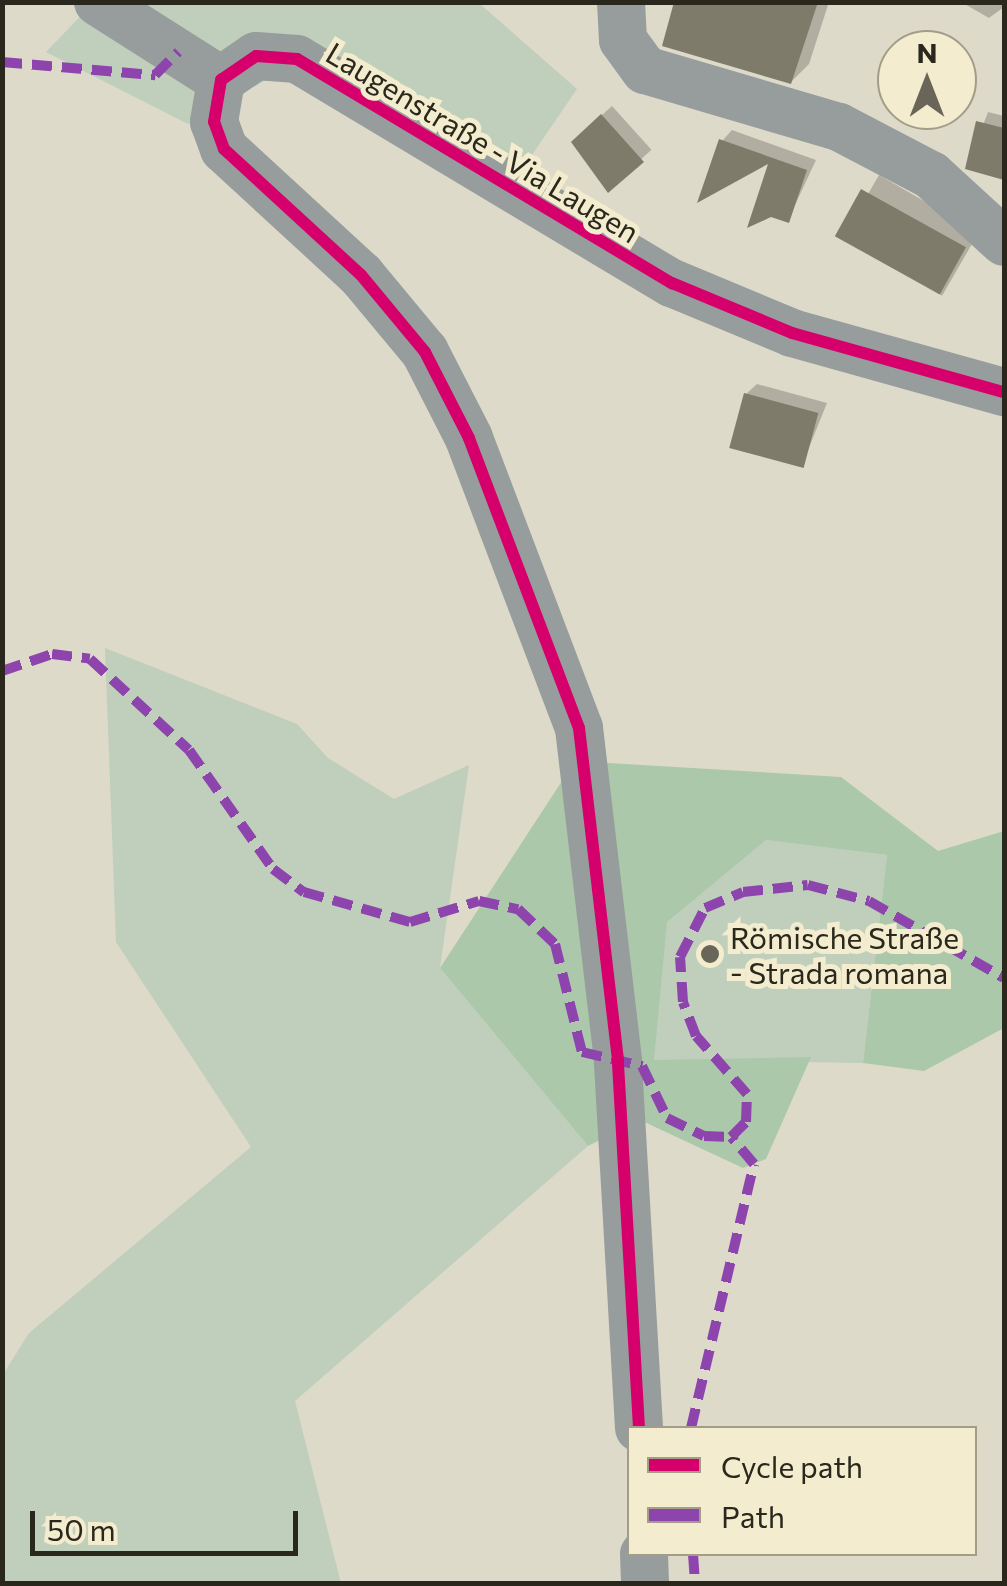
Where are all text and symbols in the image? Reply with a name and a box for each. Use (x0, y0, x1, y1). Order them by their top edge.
north arrow (877, 30, 977, 130)
street label: Laugenstraße - Via Laugen (320, 34, 646, 250)
text: N (917, 35, 938, 69)
place label: Römische Straße - Strada romana (730, 919, 959, 990)
marker: Römische Straße - Strada romana (699, 943, 721, 965)
legend (627, 1426, 977, 1556)
text: Cycle path (721, 1447, 863, 1484)
scale bar (35, 1491, 302, 1553)
text: Path (721, 1497, 785, 1534)
text: 50 m (47, 1510, 116, 1547)

